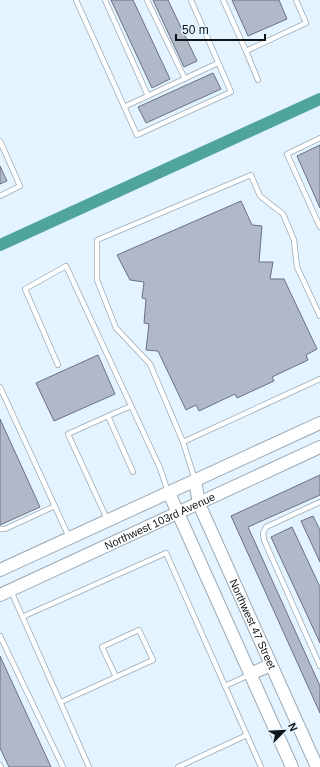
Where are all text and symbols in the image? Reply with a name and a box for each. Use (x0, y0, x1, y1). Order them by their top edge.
scale bar (176, 16, 265, 42)
text: 50 m (182, 23, 209, 37)
street label: Northwest 103rd Avenue (103, 490, 217, 552)
street label: Northwest 47 Street (228, 577, 278, 671)
north arrow (264, 711, 304, 751)
text: N (286, 721, 300, 733)

